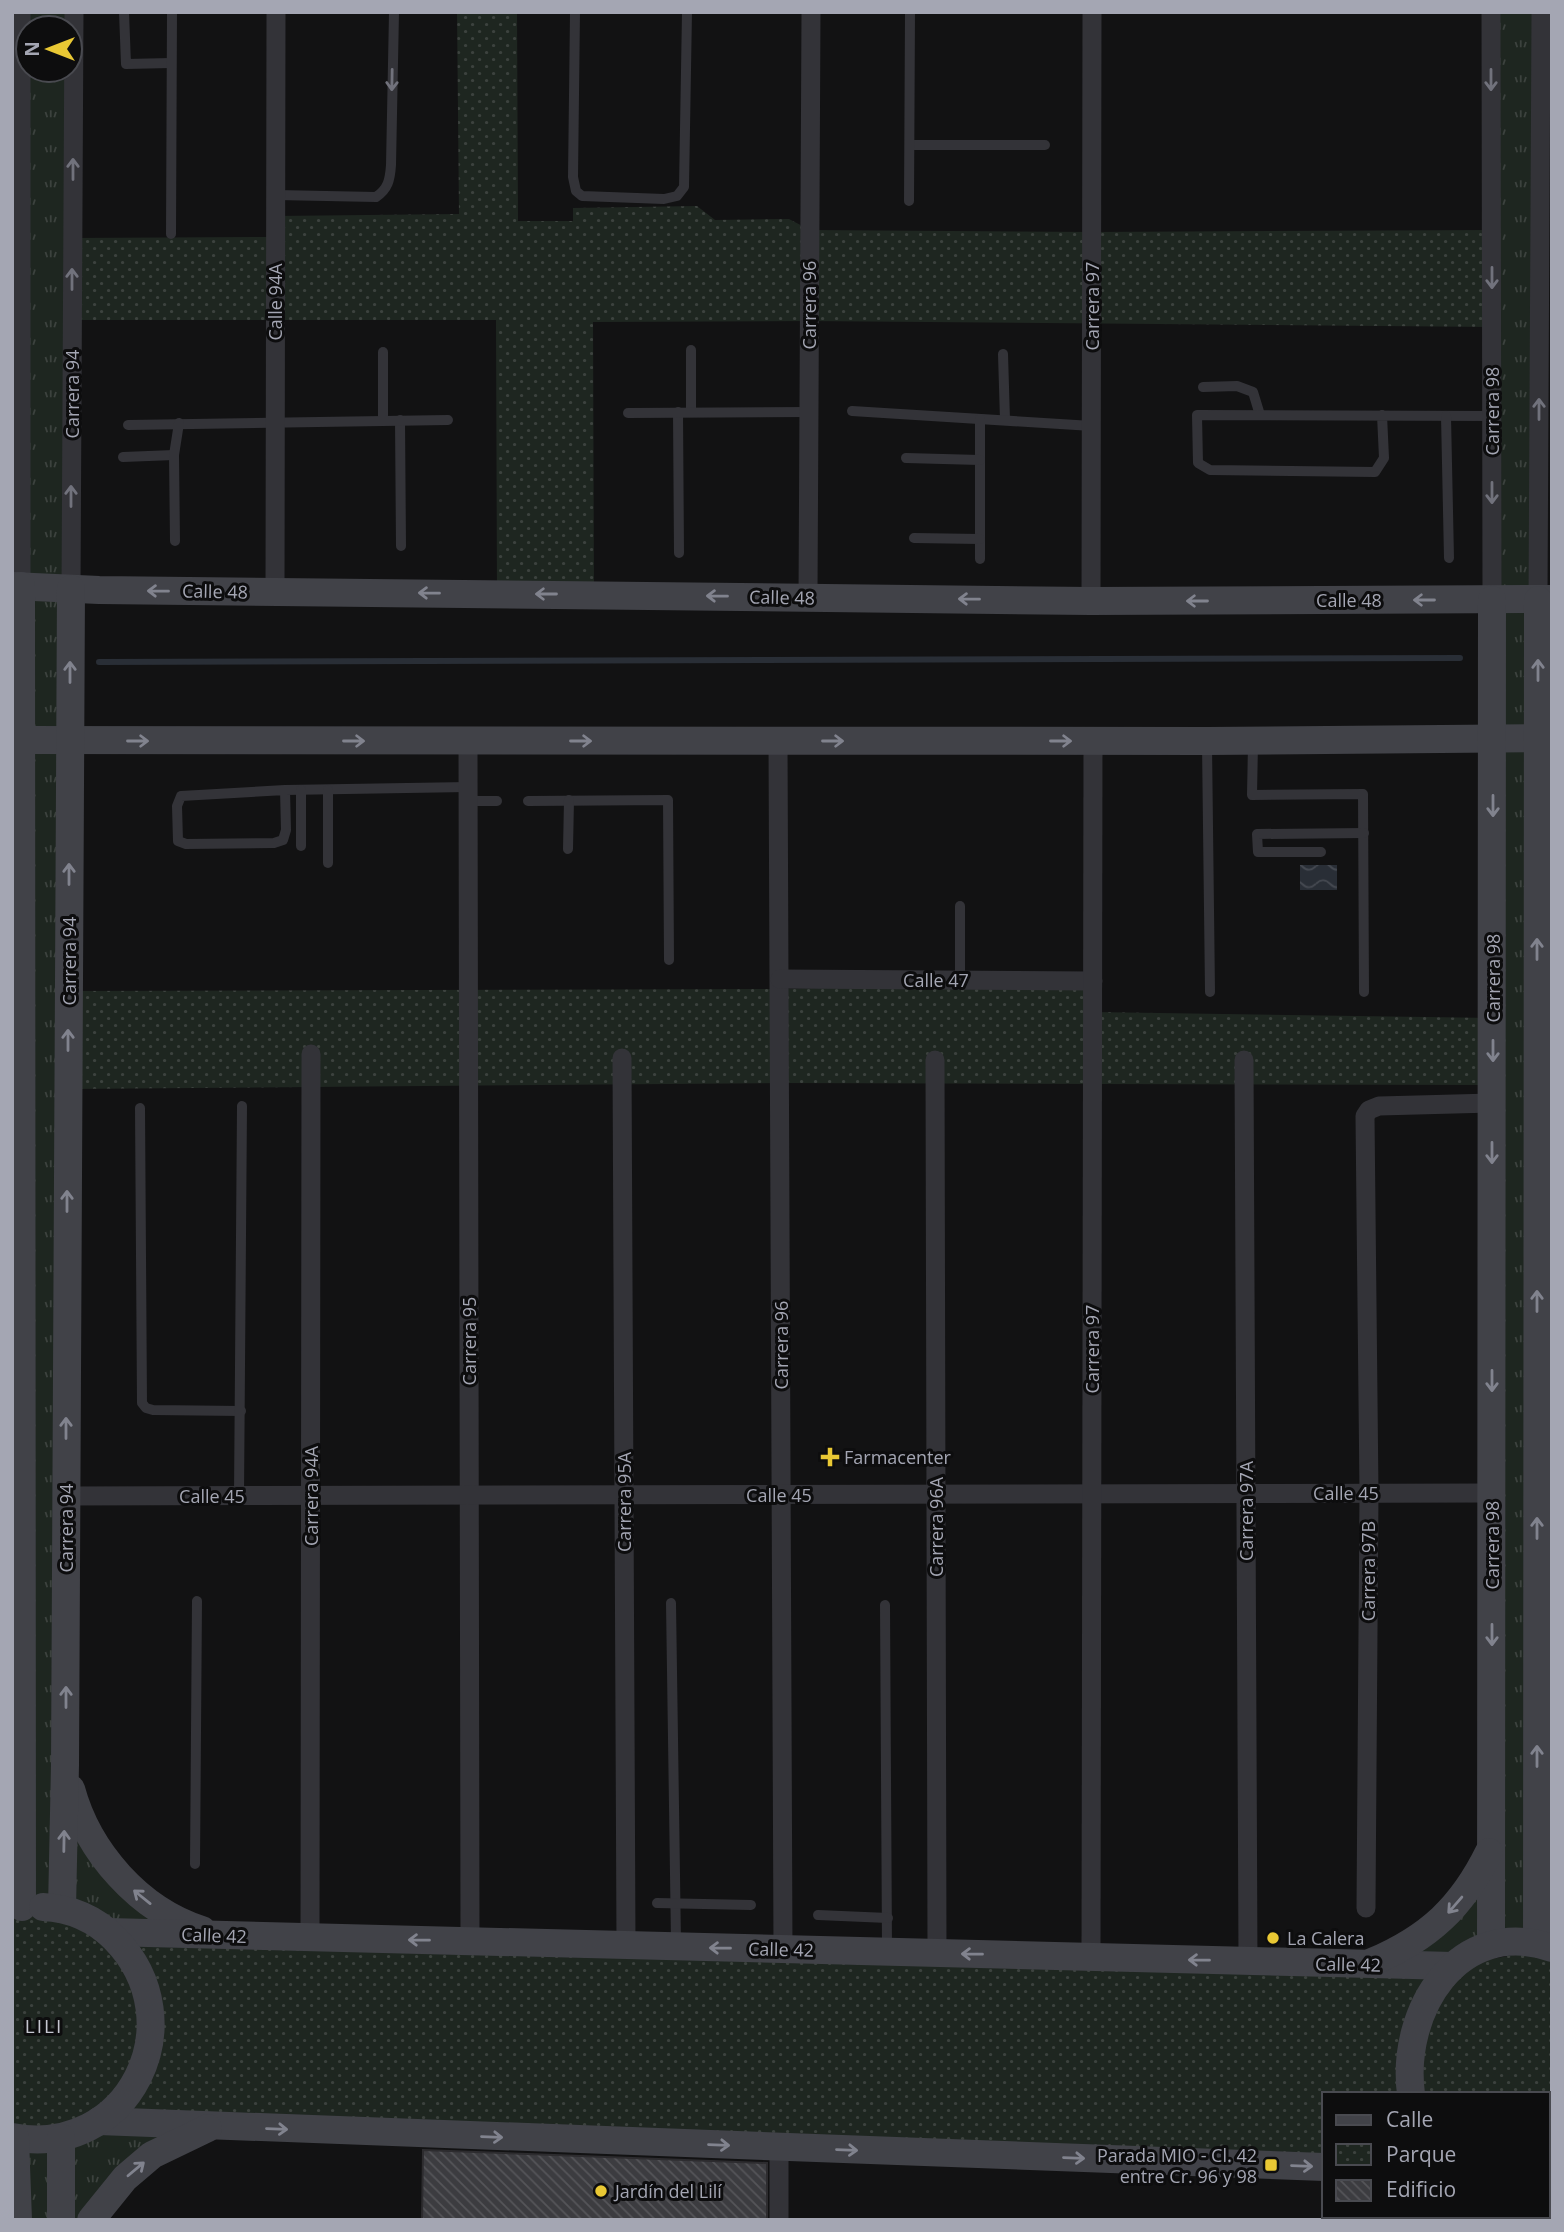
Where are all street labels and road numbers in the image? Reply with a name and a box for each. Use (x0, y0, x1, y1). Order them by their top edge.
street label: Carrera 96 (797, 261, 821, 349)
street label: Carrera 97 (1080, 262, 1104, 350)
street label: Calle 94A (263, 263, 287, 341)
street label: Carrera 94 (60, 350, 84, 438)
street label: Carrera 98 (1480, 367, 1504, 455)
street label: Calle 48 (182, 578, 248, 604)
street label: Calle 48 (749, 584, 815, 610)
street label: Calle 48 (1316, 588, 1382, 612)
street label: Carrera 94 (57, 917, 81, 1005)
street label: Carrera 98 (1481, 934, 1505, 1022)
street label: Calle 47 (903, 968, 969, 992)
street label: Carrera 95 (457, 1297, 481, 1385)
street label: Carrera 96 (769, 1301, 793, 1389)
street label: Carrera 97 (1080, 1305, 1104, 1393)
street label: Carrera 94A (299, 1445, 323, 1546)
street label: Carrera 95A (612, 1451, 636, 1552)
street label: Carrera 97A (1234, 1460, 1258, 1561)
street label: Carrera 96A (924, 1476, 948, 1577)
street label: Calle 45 (1313, 1481, 1379, 1505)
street label: Calle 45 (746, 1483, 812, 1507)
street label: Carrera 94 (54, 1484, 78, 1572)
street label: Calle 45 (179, 1484, 245, 1508)
street label: Carrera 98 (1480, 1501, 1504, 1589)
street label: Carrera 97B (1356, 1521, 1380, 1621)
street label: Calle 42 (181, 1922, 247, 1948)
street label: Calle 42 (748, 1936, 814, 1962)
street label: Calle 42 (1315, 1951, 1381, 1977)

